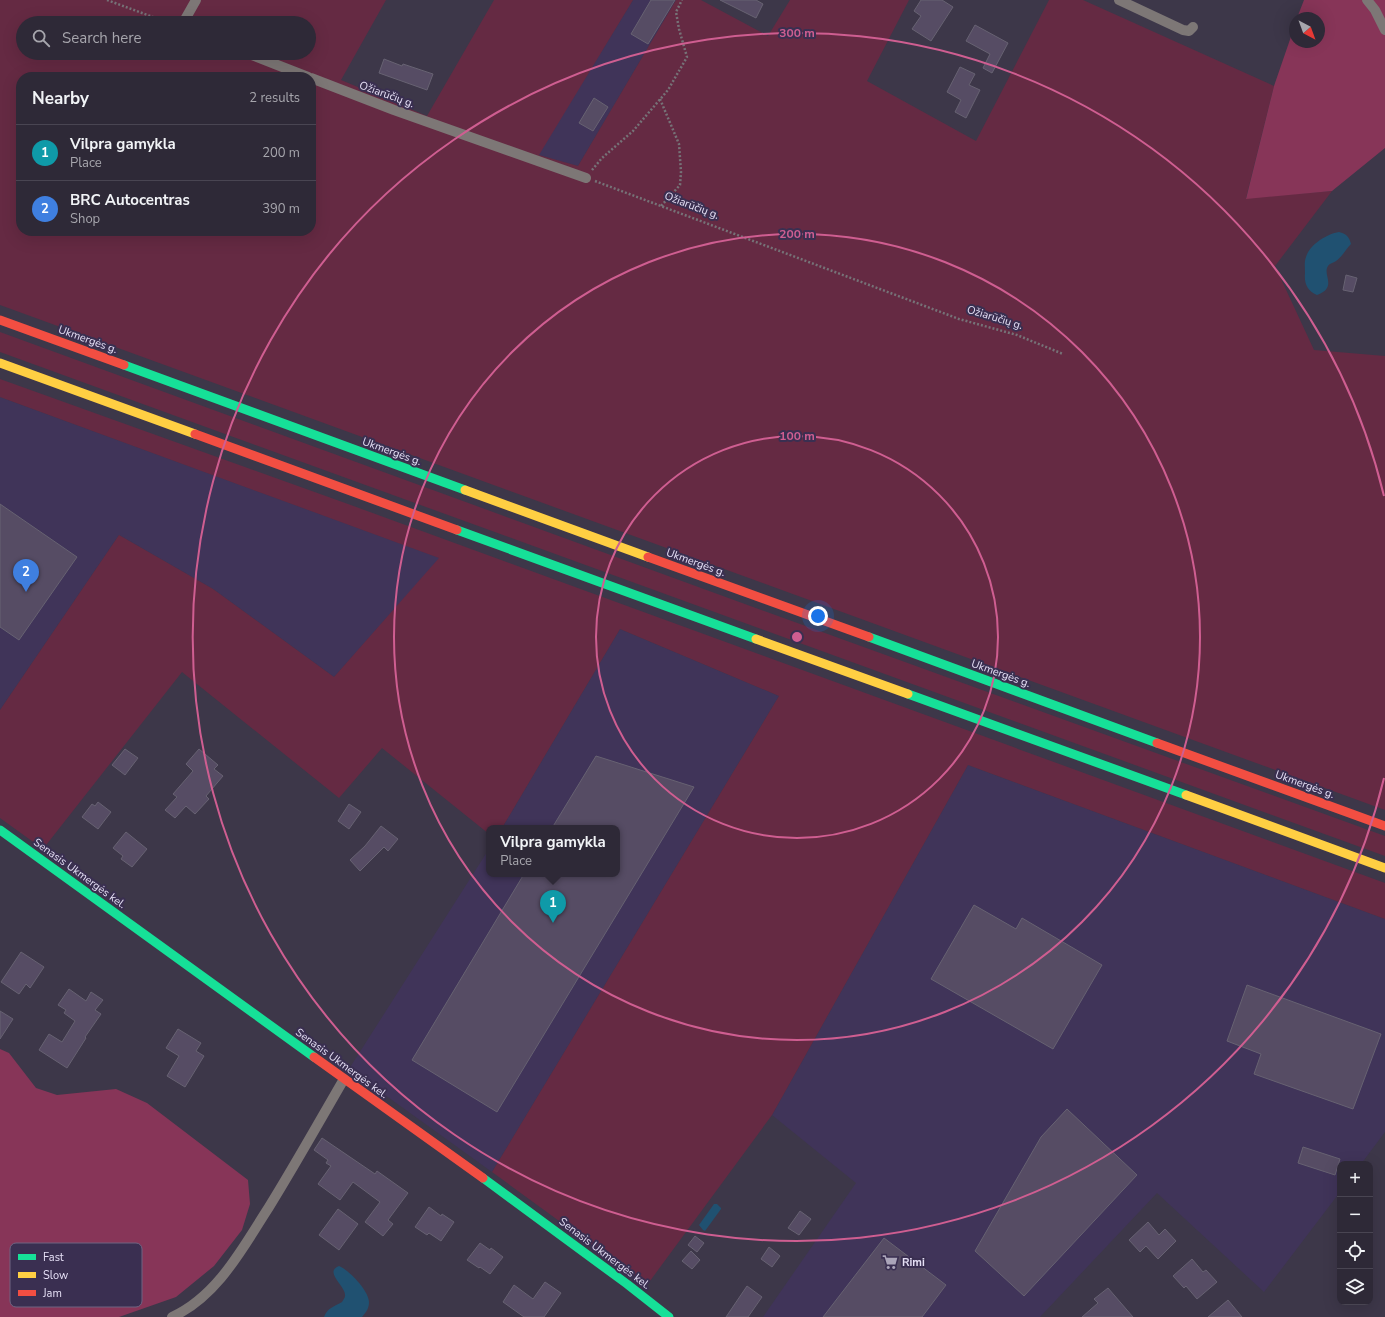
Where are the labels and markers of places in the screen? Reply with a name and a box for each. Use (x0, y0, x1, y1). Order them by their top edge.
pin: 2 (13, 559, 39, 592)
centre of rings (790, 630, 804, 644)
pin: 1 (540, 890, 566, 923)
supermarket icon: Rimi (881, 1253, 899, 1271)
place label: Rimi (902, 1255, 925, 1270)

